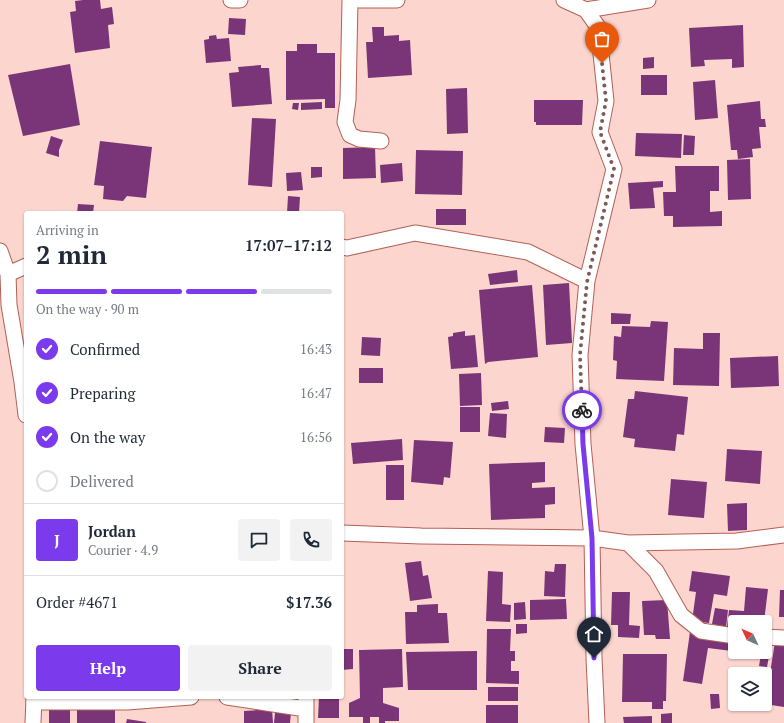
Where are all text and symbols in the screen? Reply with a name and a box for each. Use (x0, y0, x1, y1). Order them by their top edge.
pin (585, 22, 619, 63)
icon: bag (591, 28, 613, 50)
text: Arriving in (36, 221, 99, 239)
text: 17:07–17:12 (245, 235, 332, 255)
text: 2 min (36, 237, 107, 271)
text: On the way · 90 m (36, 300, 139, 318)
icon: check (36, 338, 58, 360)
text: Confirmed (70, 339, 140, 359)
text: 16:43 (300, 340, 332, 358)
icon: check (36, 382, 58, 404)
text: Preparing (70, 383, 135, 403)
text: 16:47 (300, 384, 332, 402)
courier (562, 390, 602, 430)
icon: bike (571, 399, 593, 421)
icon: check (36, 426, 58, 448)
text: On the way (70, 427, 145, 447)
text: 16:56 (300, 428, 332, 446)
text: Delivered (70, 471, 134, 491)
button: chat (238, 519, 280, 561)
button: phone (290, 519, 332, 561)
text: Jordan (88, 521, 136, 541)
text: J (54, 530, 60, 550)
text: Courier · 4.9 (88, 541, 158, 559)
text: Order #4671 (36, 592, 118, 612)
text: $17.36 (286, 592, 332, 612)
north arrow (728, 615, 772, 659)
map controls (728, 615, 772, 711)
pin (577, 617, 611, 658)
icon: home (583, 623, 605, 645)
button: Help (36, 645, 180, 691)
button: Share (188, 645, 332, 691)
button: layers (728, 667, 772, 711)

